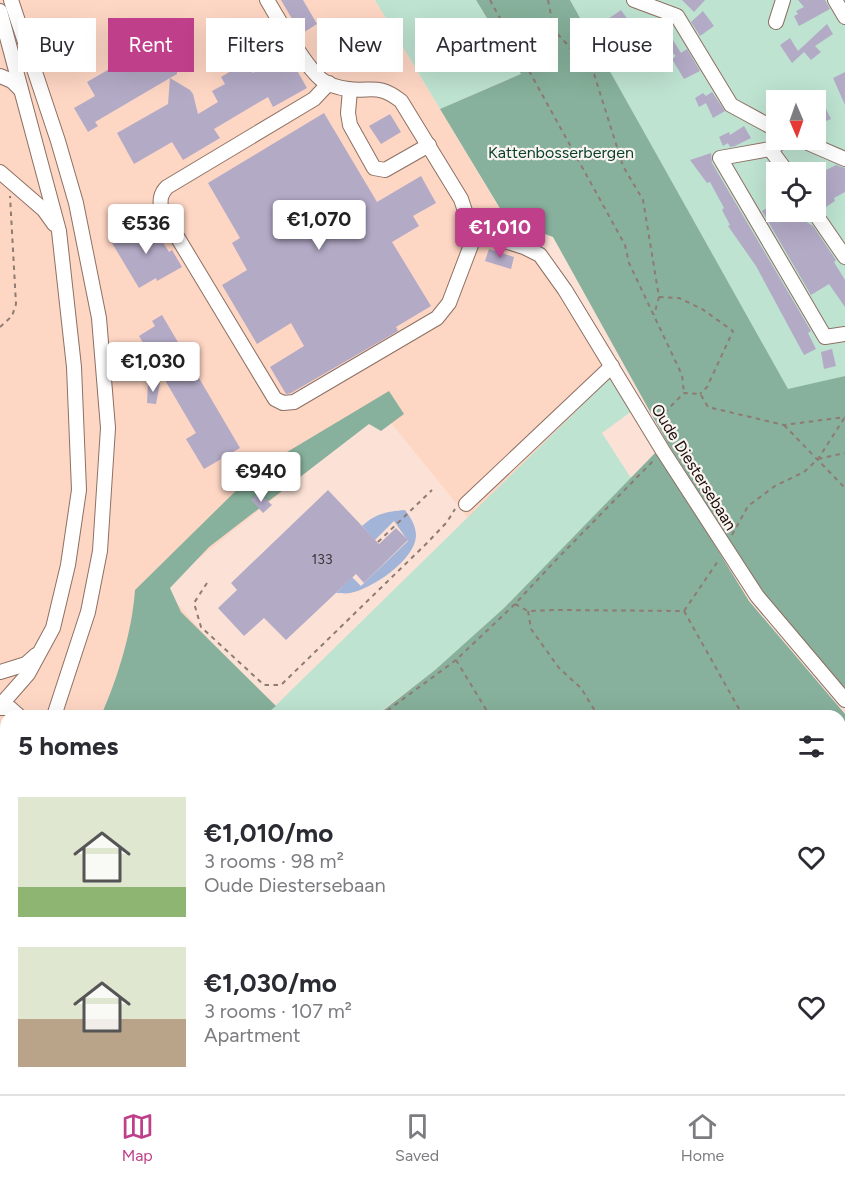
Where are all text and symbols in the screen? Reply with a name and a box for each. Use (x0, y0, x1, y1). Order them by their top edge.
chip: Buy (18, 18, 96, 72)
chip: Rent (108, 18, 194, 72)
chip: Filters (206, 18, 305, 72)
chip: New (317, 18, 403, 72)
chip: Apartment (415, 18, 558, 72)
chip: House (570, 18, 673, 72)
north arrow (766, 90, 826, 150)
map controls (766, 90, 826, 222)
park label: Kattenbosserbergen (488, 143, 634, 162)
button: locate (766, 162, 826, 222)
pin: €1,070 (270, 200, 368, 251)
pin: €536 (110, 204, 182, 255)
text: €1,070 (287, 207, 351, 231)
pin: €1,010 (451, 208, 549, 259)
text: €536 (122, 211, 170, 235)
text: €1,010 (469, 215, 531, 239)
pin: €1,030 (104, 342, 202, 393)
text: €1,030 (121, 349, 185, 373)
street label: Oude Diestersebaan (647, 400, 741, 534)
pin: €940 (225, 452, 297, 503)
text: €940 (235, 459, 287, 483)
house number: 133 (311, 551, 333, 568)
text: 5 homes (18, 730, 118, 762)
icon: filters (795, 730, 828, 763)
text: €1,010/mo (204, 817, 333, 849)
icon: home (66, 821, 138, 893)
icon: heart (795, 841, 828, 874)
text: 3 rooms · 98 m² (204, 849, 344, 873)
text: Oude Diestersebaan (204, 873, 386, 897)
text: €1,030/mo (204, 967, 337, 999)
icon: home (66, 971, 138, 1043)
icon: heart (795, 991, 828, 1024)
text: 3 rooms · 107 m² (204, 999, 352, 1023)
text: Apartment (204, 1023, 301, 1047)
tab: Map (121, 1110, 154, 1165)
tab: Saved (395, 1110, 439, 1165)
tab: Home (681, 1110, 724, 1165)

